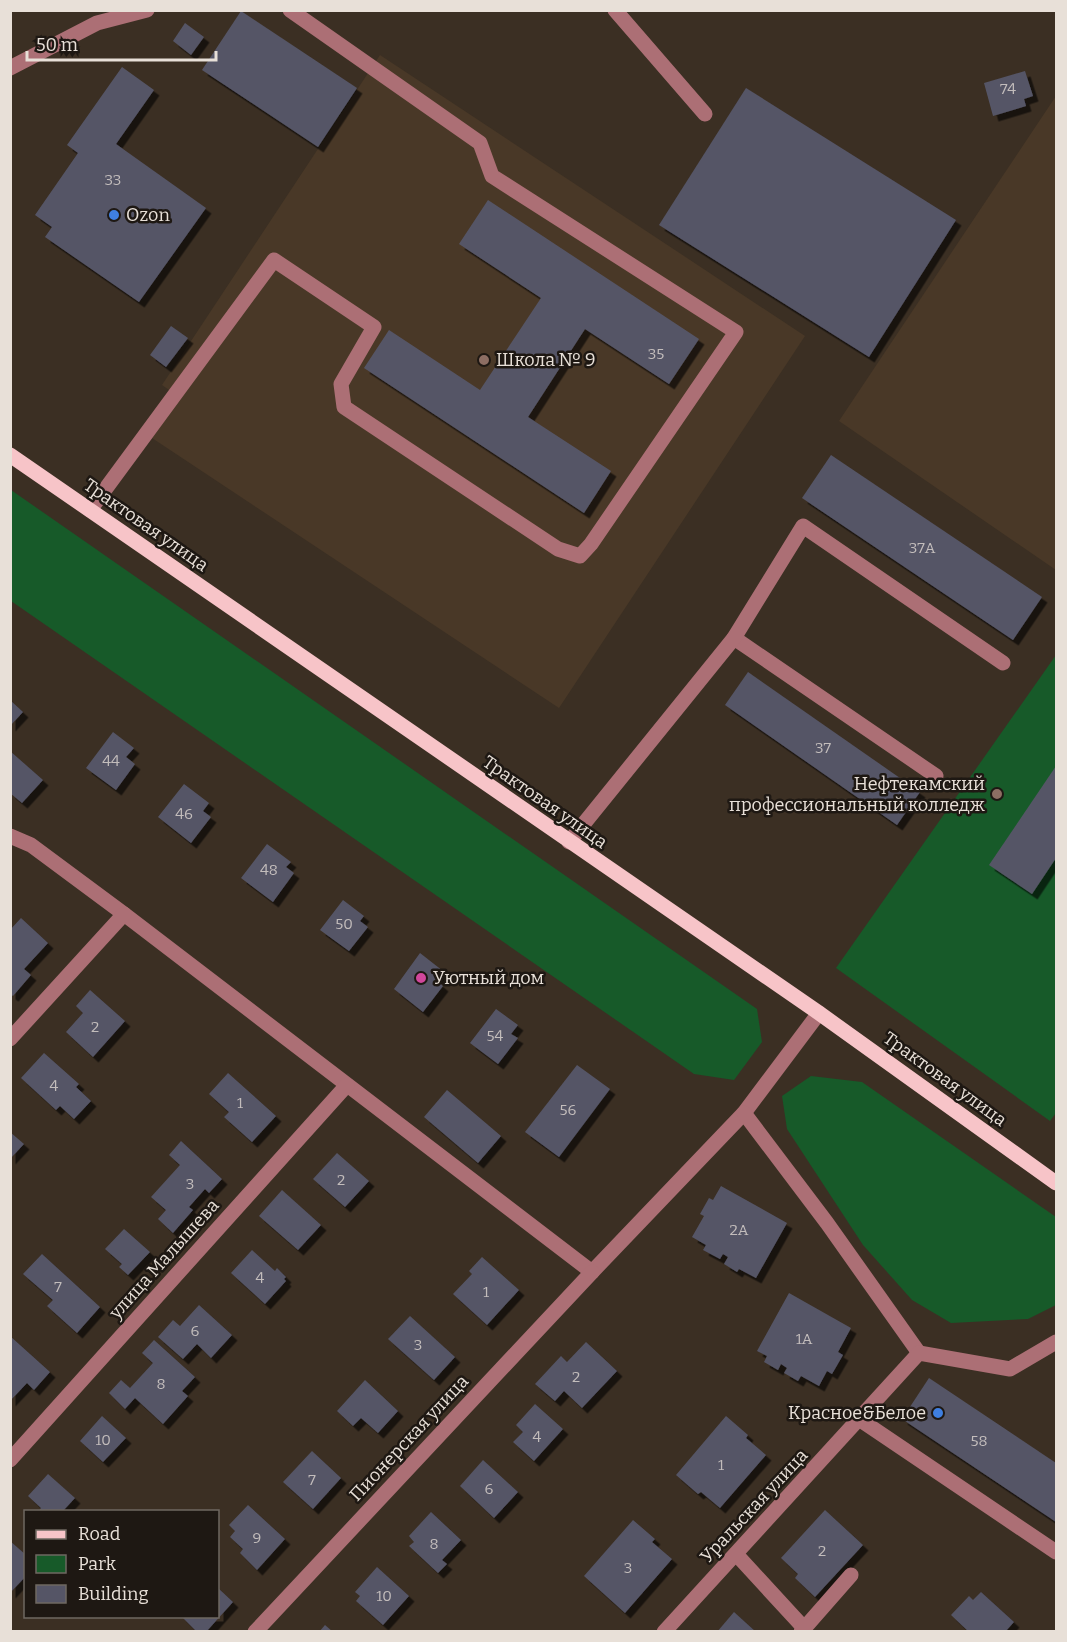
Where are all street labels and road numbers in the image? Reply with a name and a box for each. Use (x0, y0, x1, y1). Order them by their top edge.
street label: Трактовая улица (80, 474, 213, 576)
street label: Трактовая улица (479, 751, 612, 853)
street label: Трактовая улица (879, 1027, 1011, 1131)
street label: улица Малышева (104, 1195, 224, 1324)
street label: Пионерская улица (345, 1370, 473, 1506)
street label: Уральская улица (696, 1444, 812, 1567)

